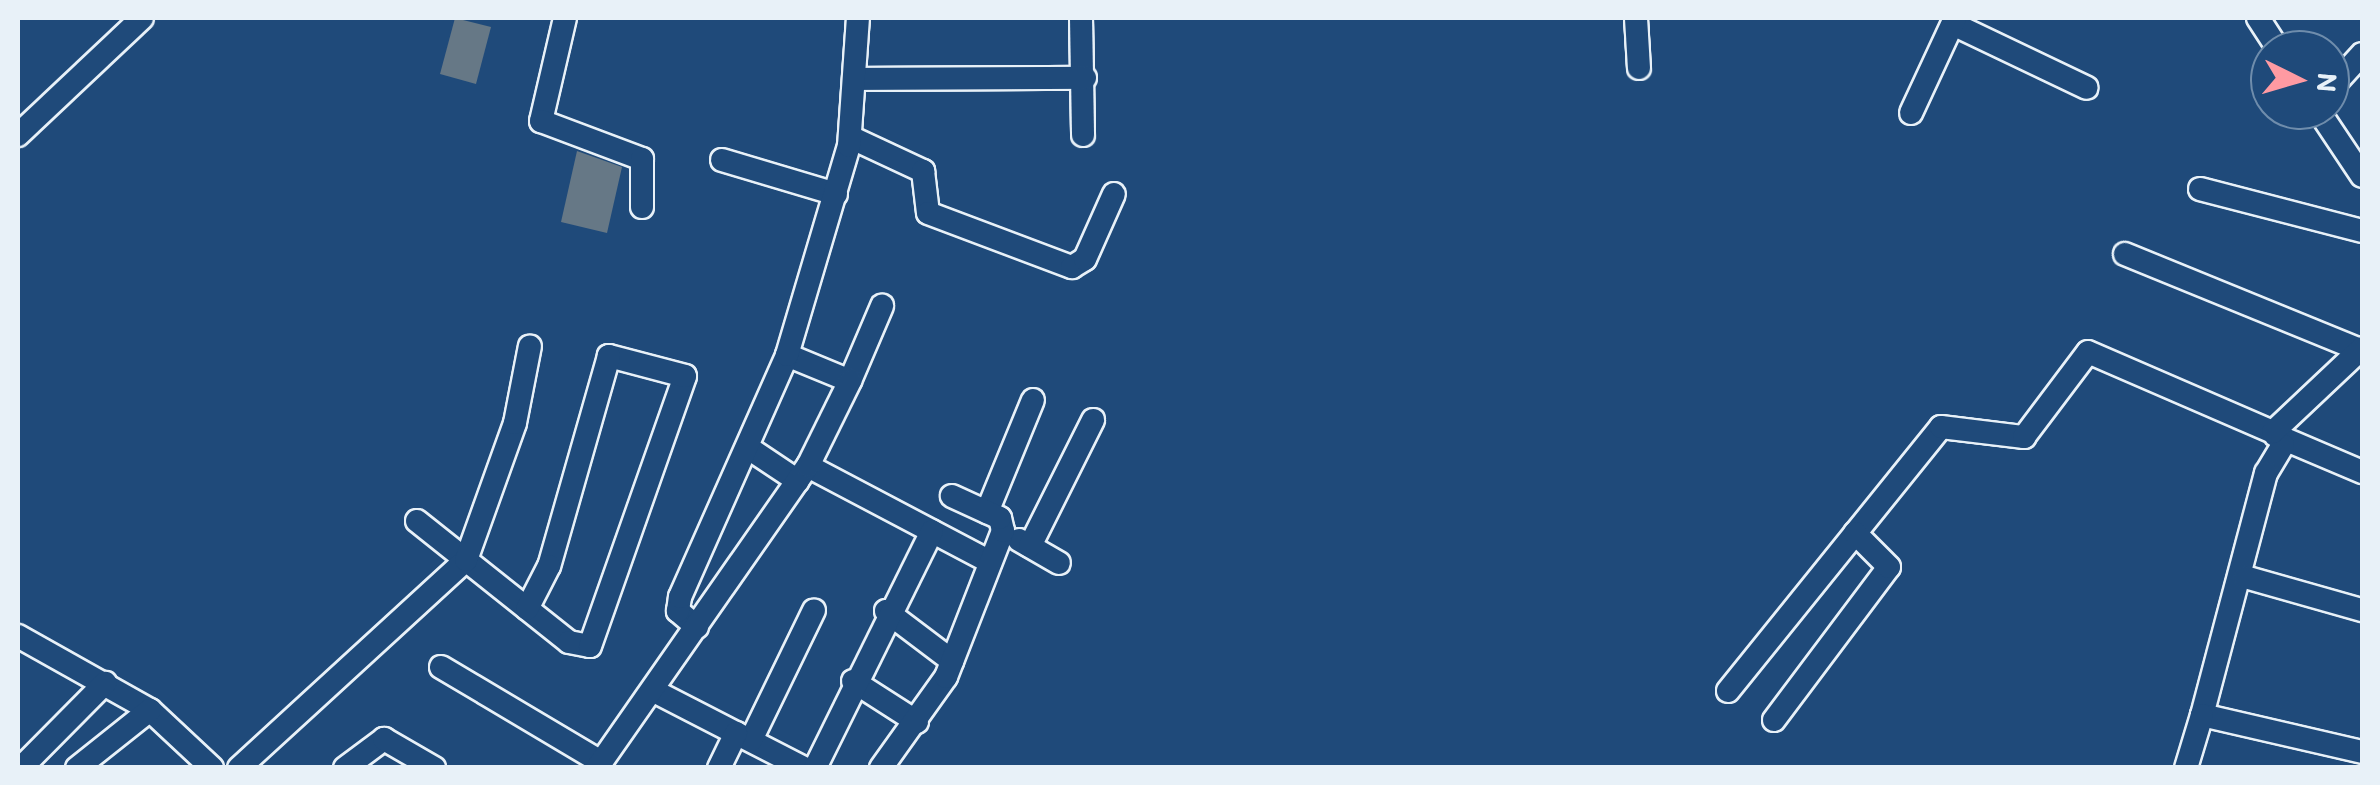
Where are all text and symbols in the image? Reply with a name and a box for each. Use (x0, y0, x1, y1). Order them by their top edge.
north arrow (2250, 30, 2350, 130)
text: N (2310, 72, 2346, 93)

